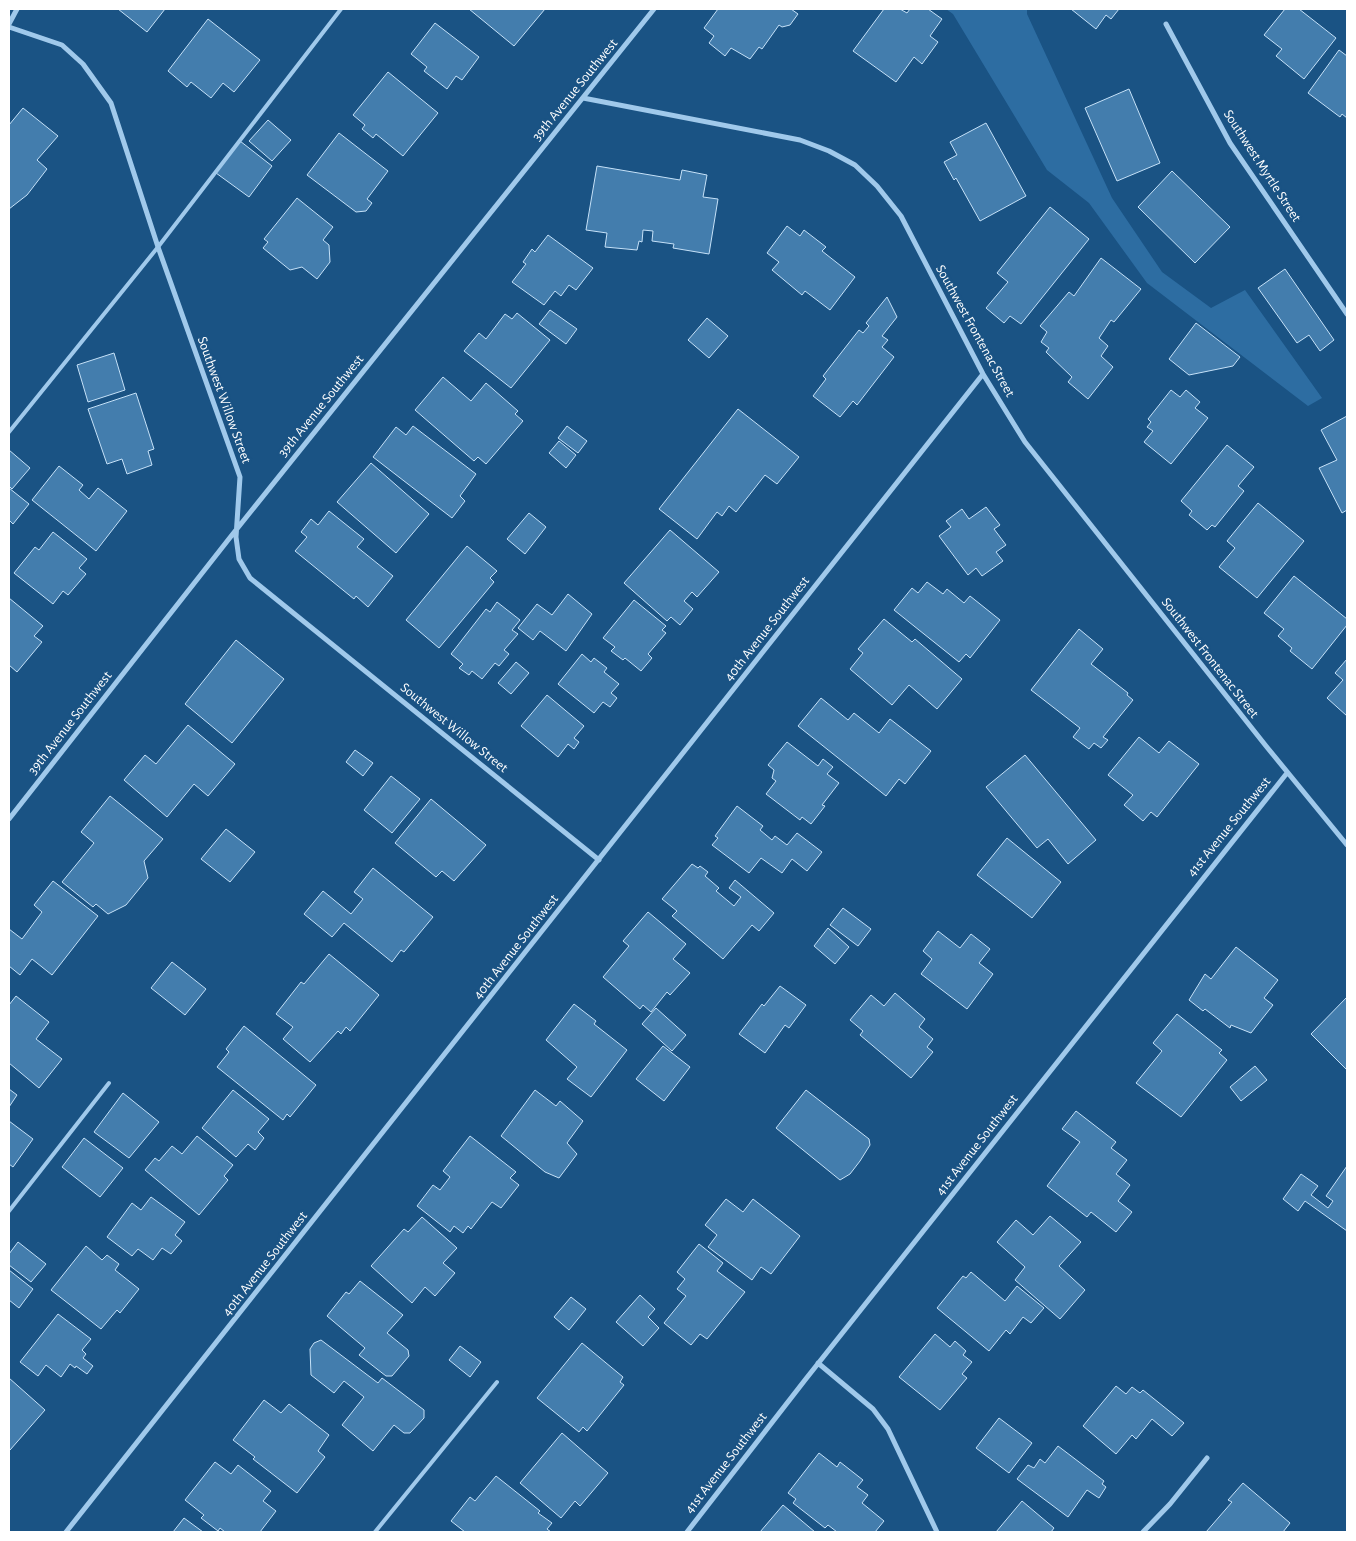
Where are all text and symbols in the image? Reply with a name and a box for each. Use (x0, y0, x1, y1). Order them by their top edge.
street label: 39th Avenue Southwest (530, 36, 621, 144)
street label: Southwest Myrtle Street (1221, 108, 1304, 225)
street label: Southwest Frontenac Street (933, 263, 1017, 400)
street label: Southwest Willow Street (195, 335, 254, 466)
street label: 39th Avenue Southwest (276, 352, 367, 460)
street label: 40th Avenue Southwest (722, 574, 812, 684)
street label: Southwest Frontenac Street (1159, 595, 1262, 721)
street label: 39th Avenue Southwest (25, 668, 115, 777)
street label: Southwest Willow Street (398, 680, 511, 776)
street label: 41st Avenue Southwest (1185, 774, 1274, 880)
street label: 40th Avenue Southwest (471, 892, 561, 1002)
street label: 41st Avenue Southwest (933, 1092, 1021, 1198)
street label: 40th Avenue Southwest (220, 1209, 310, 1319)
street label: 41st Avenue Southwest (682, 1410, 770, 1516)

